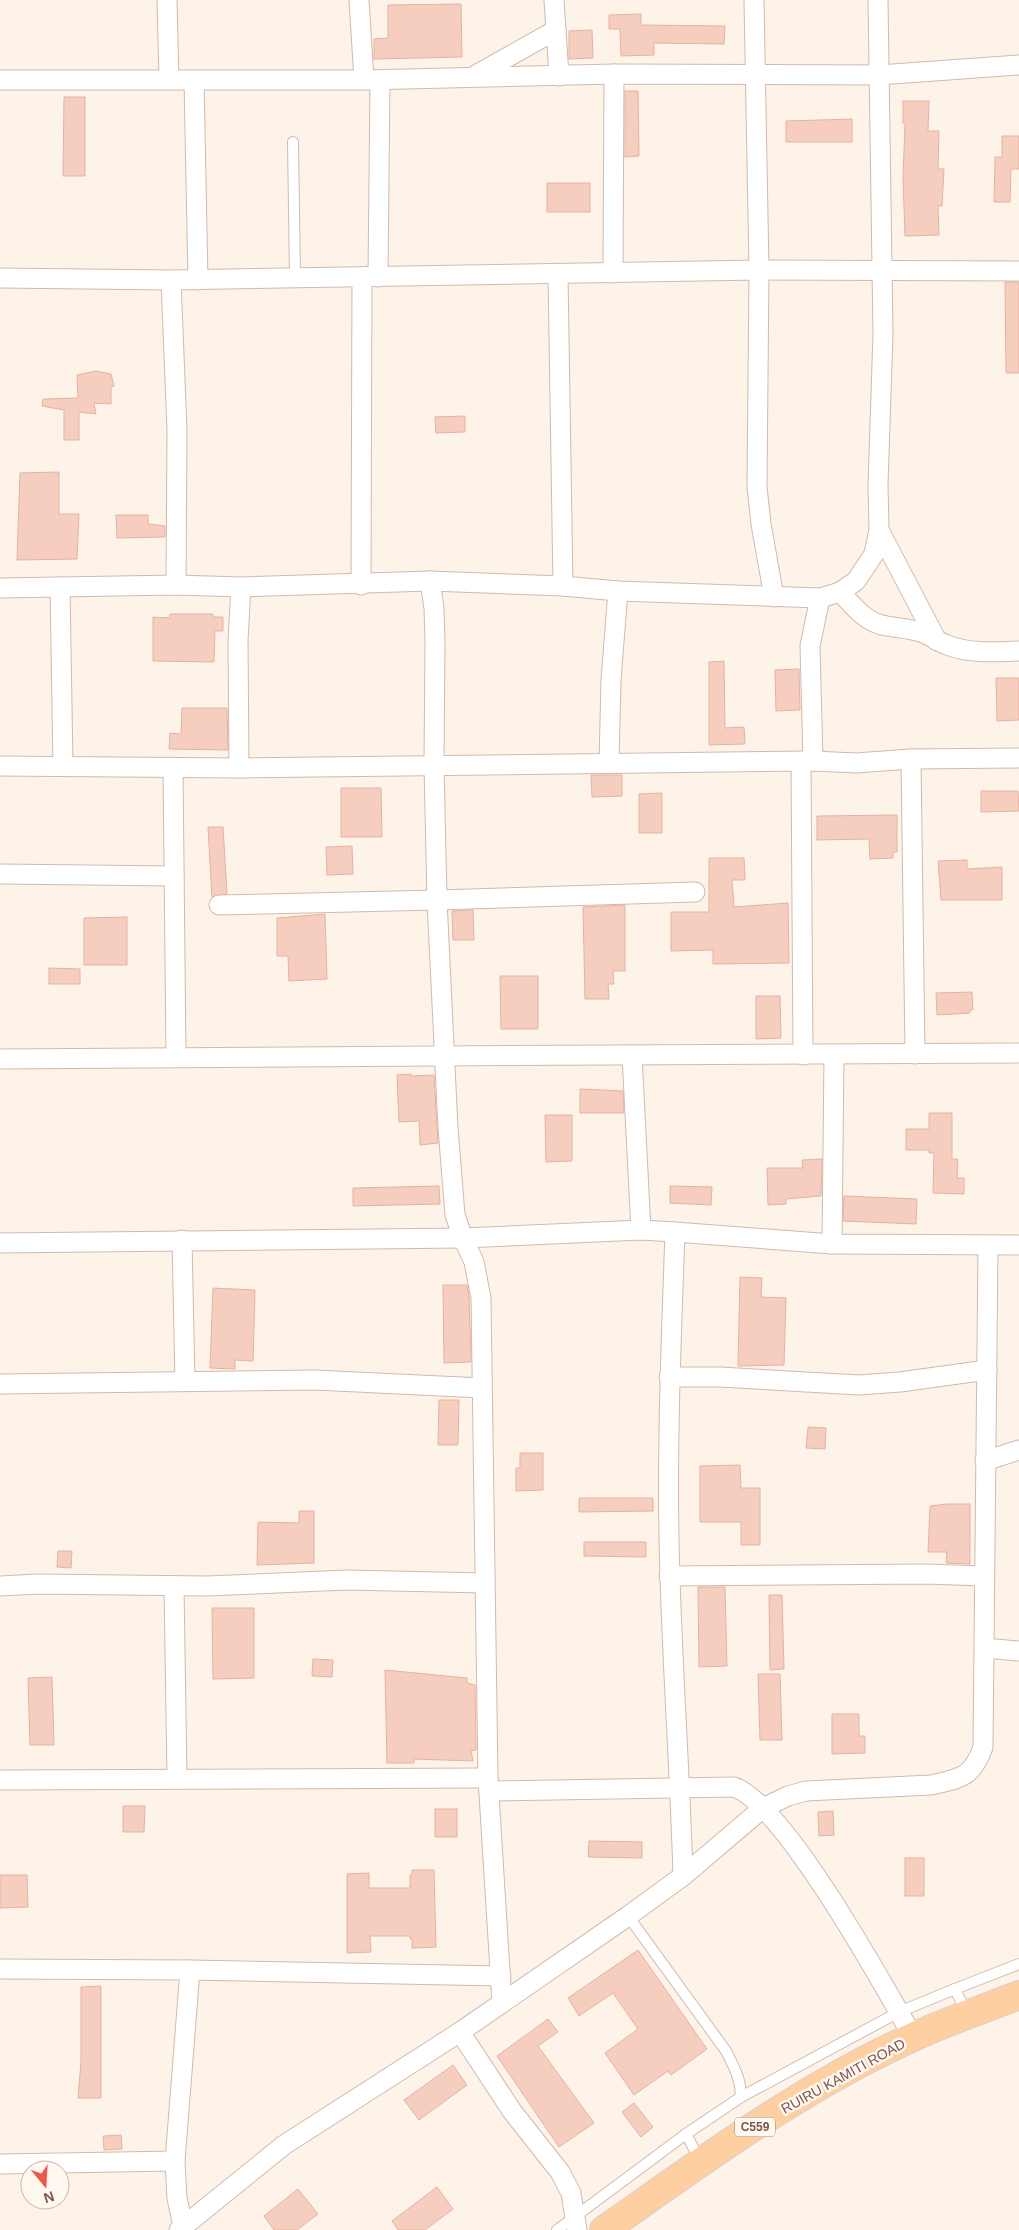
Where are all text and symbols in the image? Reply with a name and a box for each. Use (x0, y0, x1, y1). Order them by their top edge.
street label: RUIRU KAMITI ROAD (778, 2035, 908, 2117)
road number: C559 (735, 2118, 775, 2136)
north arrow (20, 2160, 70, 2210)
text: N (42, 2188, 56, 2207)

